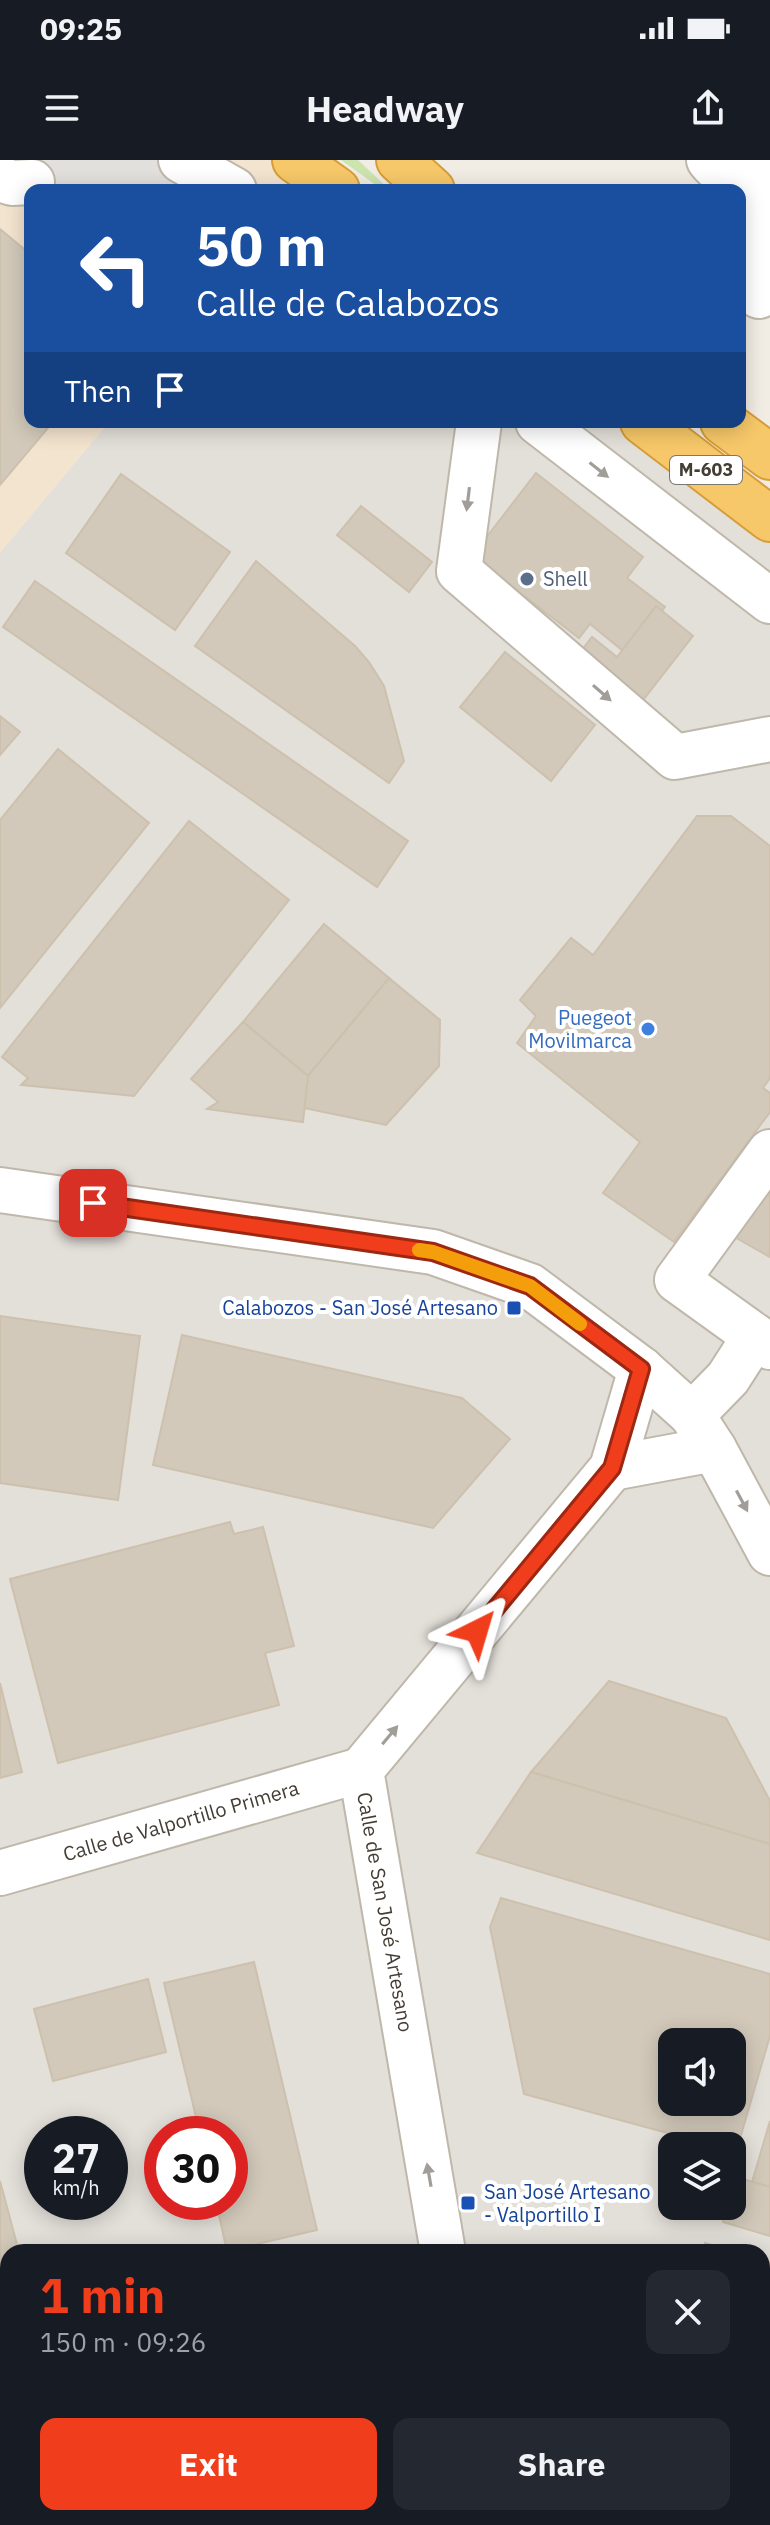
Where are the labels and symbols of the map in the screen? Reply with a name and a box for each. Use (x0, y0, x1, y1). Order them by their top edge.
road number: M-603 (670, 456, 742, 484)
one-way arrow (589, 461, 610, 477)
one-way arrow (462, 487, 475, 512)
place label: Shell (543, 565, 588, 592)
marker: Shell (518, 570, 536, 588)
one-way arrow (591, 684, 611, 701)
place label: Puegeot Movilmarca (528, 1004, 632, 1054)
marker: Puegeot Movilmarca (639, 1020, 657, 1038)
pin (59, 1169, 127, 1237)
place label: Calabozos - San José Artesano (222, 1294, 498, 1321)
marker: Calabozos - San José Artesano (505, 1299, 523, 1317)
one-way arrow (736, 1490, 749, 1513)
position arrow (435, 1589, 519, 1673)
one-way arrow (381, 1725, 398, 1745)
street label: Calle de Valportillo Primera (60, 1774, 302, 1867)
street label: Calle de San José Artesano (351, 1790, 420, 2034)
speed limit sign: 30 (144, 2116, 248, 2220)
one-way arrow (423, 2162, 435, 2187)
place label: San José Artesano - Valportillo I (484, 2178, 650, 2228)
marker: San José Artesano - Valportillo I (459, 2194, 477, 2212)

